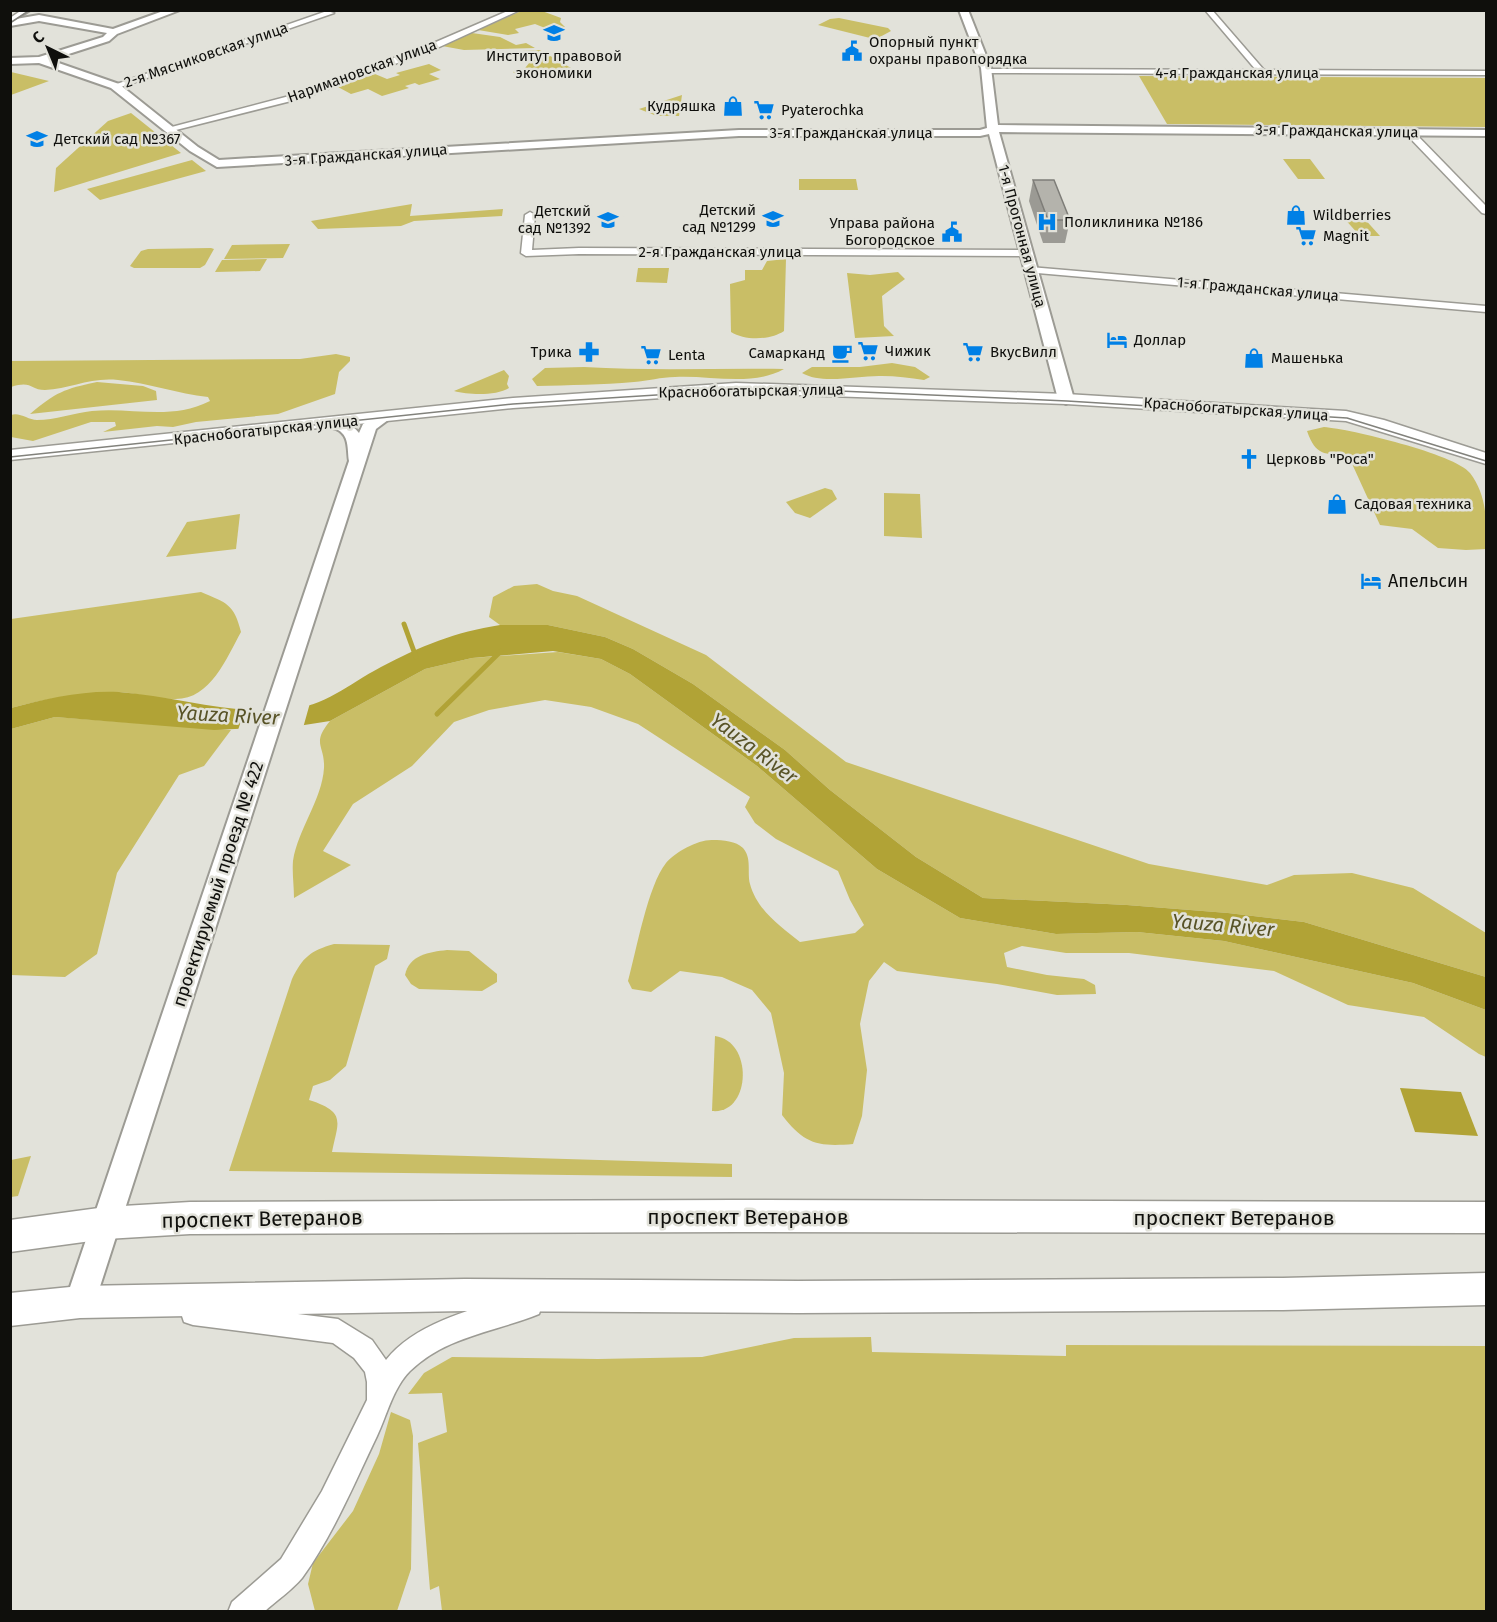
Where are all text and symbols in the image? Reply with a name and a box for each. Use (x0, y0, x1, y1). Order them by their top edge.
north arrow (18, 18, 78, 78)
street label: 2-я Мясниковская улица (122, 18, 290, 92)
school or university icon: Институт правовой экономики (542, 21, 566, 45)
text: С (28, 27, 49, 47)
place label: Опорный пункт охраны правопорядка (869, 33, 1027, 68)
street label: Наримановская улица (285, 36, 439, 106)
public building icon: Опорный пункт охраны правопорядка (840, 39, 864, 63)
place label: Институт правовой экономики (486, 47, 622, 82)
street label: 4-я Гражданская улица (1155, 64, 1319, 82)
shop icon: Кудряшка (721, 94, 745, 118)
place label: Кудряшка (647, 97, 716, 115)
supermarket icon: Pyaterochka (752, 98, 776, 122)
place label: Pyaterochka (781, 101, 864, 119)
street label: 3-я Гражданская улица (1255, 121, 1419, 141)
street label: 3-я Гражданская улица (769, 124, 933, 142)
school or university icon: Детский сад №367 (25, 127, 49, 151)
place label: Детский сад №367 (53, 130, 181, 148)
street label: 3-я Гражданская улица (284, 140, 448, 170)
street label: 1-я Прогонная улица (994, 163, 1050, 309)
place label: Детский сад №1299 (682, 201, 756, 236)
place label: Детский сад №1392 (518, 202, 591, 237)
shop icon: Wildberries (1284, 203, 1308, 227)
place label: Wildberries (1313, 206, 1391, 224)
school or university icon: Детский сад №1299 (761, 207, 785, 231)
school or university icon: Детский сад №1392 (596, 208, 620, 232)
hospital icon: Поликлиника №186 (1035, 210, 1059, 234)
place label: Поликлиника №186 (1064, 213, 1203, 231)
place label: Управа района Богородское (829, 214, 935, 249)
public building icon: Управа района Богородское (940, 220, 964, 244)
supermarket icon: Magnit (1294, 224, 1318, 248)
place label: Magnit (1323, 227, 1370, 245)
street label: 2-я Гражданская улица (638, 243, 802, 261)
street label: 1-я Гражданская улица (1176, 273, 1340, 305)
hotel icon: Доллар (1105, 328, 1129, 352)
place label: Доллар (1133, 331, 1186, 349)
supermarket icon: Чижик (856, 339, 880, 363)
pharmacy icon: Трика (577, 340, 601, 364)
supermarket icon: ВкусВилл (961, 340, 985, 364)
cafe icon: Самарканд (830, 341, 854, 365)
place label: Чижик (885, 342, 931, 360)
place label: Трика (531, 343, 572, 361)
supermarket icon: Lenta (639, 343, 663, 367)
place label: ВкусВилл (990, 343, 1057, 361)
place label: Самарканд (748, 344, 825, 362)
place label: Lenta (668, 346, 706, 364)
shop icon: Машенька (1242, 346, 1266, 370)
place label: Машенька (1271, 349, 1343, 367)
street label: Краснобогатырская улица (658, 380, 844, 402)
street label: Краснобогатырская улица (1143, 394, 1329, 424)
street label: Краснобогатырская улица (173, 411, 359, 449)
church icon: Церковь "Роса" (1237, 447, 1261, 471)
place label: Церковь "Роса" (1266, 450, 1374, 468)
shop icon: Садовая техника (1325, 492, 1349, 516)
place label: Садовая техника (1354, 495, 1472, 513)
hotel icon: Апельсин (1359, 569, 1383, 593)
place label: Апельсин (1388, 570, 1468, 592)
water label: Yauza River (176, 700, 281, 730)
water label: Yauza River (706, 707, 803, 789)
street label: проектируемый проезд № 422 (168, 758, 268, 1010)
water label: Yauza River (1171, 909, 1277, 942)
street label: проспект Ветеранов (161, 1204, 363, 1234)
street label: проспект Ветеранов (647, 1204, 849, 1230)
street label: проспект Ветеранов (1133, 1205, 1335, 1231)

